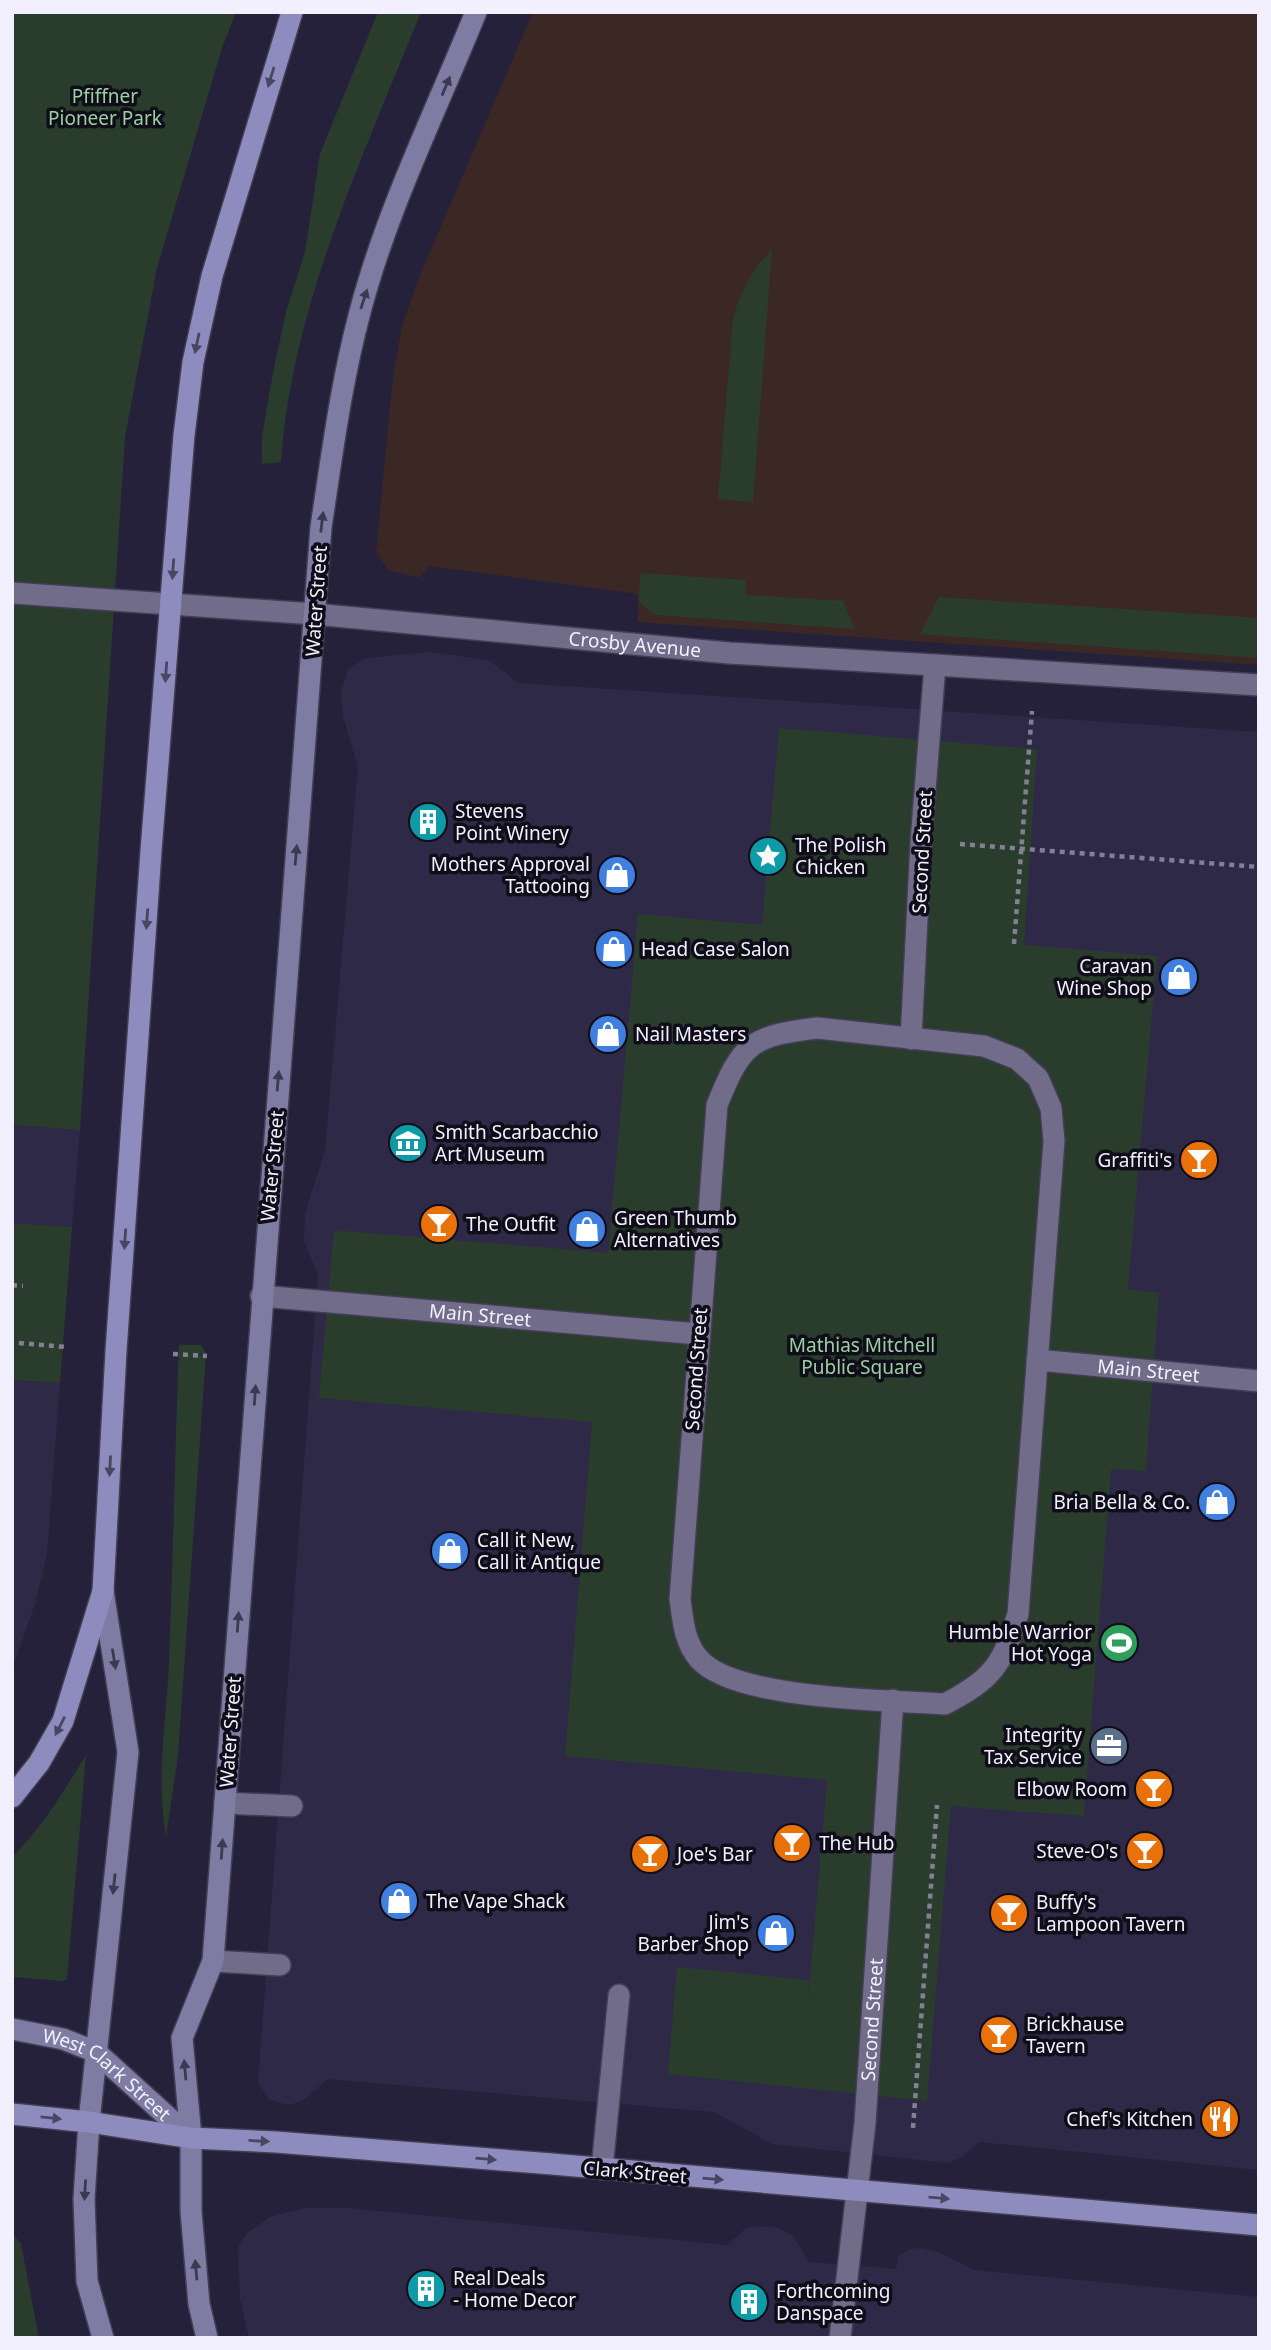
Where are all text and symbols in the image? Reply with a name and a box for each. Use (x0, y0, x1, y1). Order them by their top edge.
one-way arrow (266, 67, 276, 88)
one-way arrow (440, 76, 451, 97)
park label: Pfiffner Pioneer Park (48, 83, 162, 131)
one-way arrow (359, 288, 370, 309)
one-way arrow (191, 332, 202, 354)
one-way arrow (317, 511, 328, 533)
street label: Water Street (299, 544, 333, 657)
one-way arrow (167, 558, 178, 580)
street label: Crosby Avenue (568, 625, 702, 663)
one-way arrow (160, 661, 171, 683)
street label: Second Street (906, 790, 938, 914)
place label: Stevens Point Winery (455, 798, 569, 846)
building icon: Stevens Point Winery (407, 801, 449, 843)
place label: The Polish Chicken (795, 832, 887, 880)
place icon: The Polish Chicken (747, 835, 789, 877)
one-way arrow (291, 844, 302, 866)
place label: Mothers Approval Tattooing (431, 851, 590, 899)
shop icon: Mothers Approval Tattooing (596, 854, 638, 896)
one-way arrow (141, 908, 152, 930)
shop icon: Head Case Salon (593, 928, 635, 970)
place label: Head Case Salon (641, 936, 790, 962)
place label: Caravan Wine Shop (1057, 953, 1152, 1001)
shop icon: Caravan Wine Shop (1158, 956, 1200, 998)
shop icon: Nail Masters (587, 1013, 629, 1055)
place label: Nail Masters (635, 1021, 746, 1047)
one-way arrow (273, 1070, 284, 1092)
street label: Water Street (254, 1109, 290, 1223)
place label: Smith Scarbacchio Art Museum (435, 1119, 598, 1167)
museum icon: Smith Scarbacchio Art Museum (387, 1122, 429, 1164)
bar icon: Graffiti's (1178, 1139, 1220, 1181)
place label: Graffiti's (1098, 1147, 1172, 1173)
bar icon: The Outfit (418, 1203, 460, 1245)
place label: Green Thumb Alternatives (614, 1205, 737, 1253)
shop icon: Green Thumb Alternatives (566, 1208, 608, 1250)
place label: The Outfit (466, 1211, 556, 1237)
one-way arrow (119, 1228, 130, 1250)
street label: Main Street (428, 1298, 533, 1332)
street label: Second Street (679, 1307, 713, 1431)
park label: Mathias Mitchell Public Square (789, 1332, 935, 1380)
street label: Main Street (1096, 1353, 1201, 1388)
one-way arrow (250, 1384, 261, 1406)
one-way arrow (104, 1455, 115, 1477)
shop icon: Bria Bella & Co. (1196, 1481, 1238, 1523)
place label: Bria Bella & Co. (1053, 1489, 1190, 1515)
place label: Call it New, Call it Antique (477, 1527, 601, 1575)
shop icon: Call it New, Call it Antique (429, 1530, 471, 1572)
one-way arrow (233, 1611, 244, 1633)
place label: Humble Warrior Hot Yoga (948, 1619, 1092, 1667)
sports icon: Humble Warrior Hot Yoga (1098, 1622, 1140, 1664)
one-way arrow (109, 1648, 120, 1670)
street label: Water Street (213, 1675, 247, 1788)
one-way arrow (54, 1716, 65, 1736)
place label: Integrity Tax Service (984, 1722, 1082, 1770)
office icon: Integrity Tax Service (1088, 1725, 1130, 1767)
bar icon: Elbow Room (1133, 1768, 1175, 1810)
place label: Elbow Room (1016, 1776, 1127, 1802)
bar icon: The Hub (771, 1822, 813, 1864)
place label: The Hub (819, 1830, 894, 1856)
bar icon: Steve-O's (1124, 1830, 1166, 1872)
bar icon: Joe's Bar (629, 1833, 671, 1875)
one-way arrow (217, 1837, 228, 1859)
place label: Steve-O's (1036, 1838, 1118, 1864)
place label: Joe's Bar (675, 1841, 753, 1867)
one-way arrow (108, 1874, 119, 1896)
shop icon: The Vape Shack (378, 1880, 420, 1922)
place label: The Vape Shack (426, 1888, 565, 1914)
place label: Buffy's Lampoon Tavern (1036, 1889, 1185, 1937)
bar icon: Buffy's Lampoon Tavern (988, 1892, 1030, 1934)
place label: Jim's Barber Shop (638, 1909, 749, 1957)
shop icon: Jim's Barber Shop (755, 1912, 797, 1954)
street label: Second Street (855, 1957, 889, 2082)
place label: Brickhause Tavern (1026, 2011, 1124, 2059)
bar icon: Brickhause Tavern (978, 2014, 1020, 2056)
street label: West Clark Street (41, 2022, 177, 2127)
one-way arrow (179, 2059, 190, 2081)
restaurant icon: Chef's Kitchen (1199, 2098, 1241, 2140)
place label: Chef's Kitchen (1066, 2106, 1193, 2132)
one-way arrow (40, 2113, 62, 2124)
one-way arrow (248, 2136, 270, 2147)
one-way arrow (475, 2154, 497, 2165)
street label: Clark Street (582, 2155, 688, 2189)
one-way arrow (702, 2173, 724, 2184)
one-way arrow (79, 2180, 90, 2202)
one-way arrow (928, 2193, 950, 2204)
one-way arrow (190, 2259, 201, 2281)
place label: Real Deals - Home Decor (453, 2265, 576, 2313)
building icon: Real Deals - Home Decor (405, 2268, 447, 2310)
place label: Forthcoming Danspace (776, 2278, 891, 2326)
building icon: Forthcoming Danspace (728, 2281, 770, 2323)

